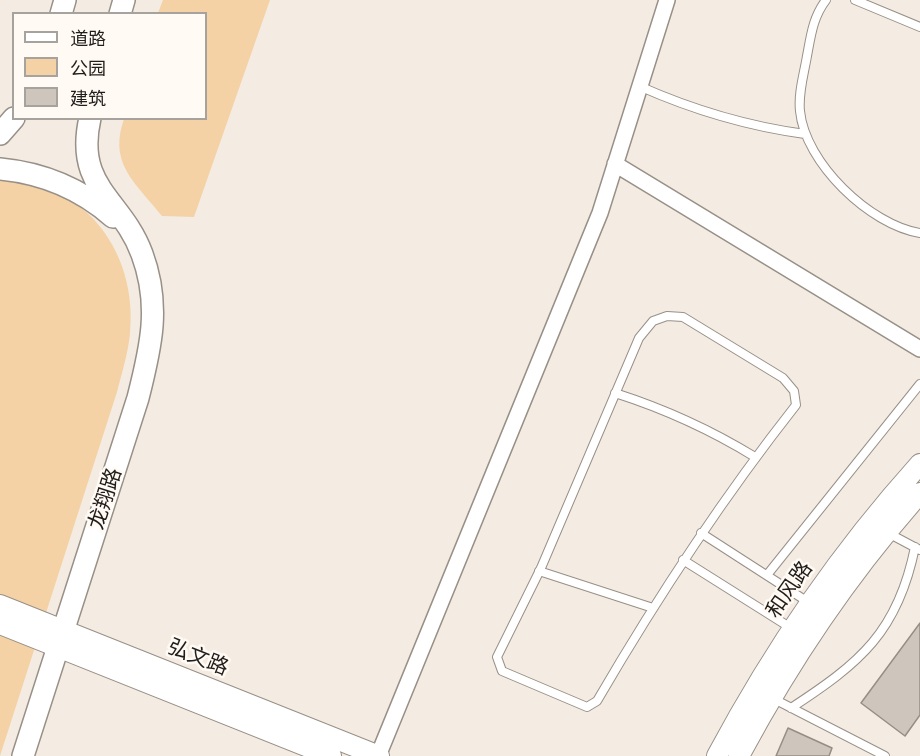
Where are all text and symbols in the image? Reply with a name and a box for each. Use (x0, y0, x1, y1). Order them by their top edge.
legend (12, 12, 207, 120)
text: 道路 (70, 28, 106, 50)
text: 公园 (70, 58, 106, 80)
text: 建筑 (70, 88, 106, 110)
street label: 龙翔路 (84, 465, 128, 533)
street label: 和风路 (762, 557, 818, 623)
street label: 弘文路 (164, 635, 232, 681)

